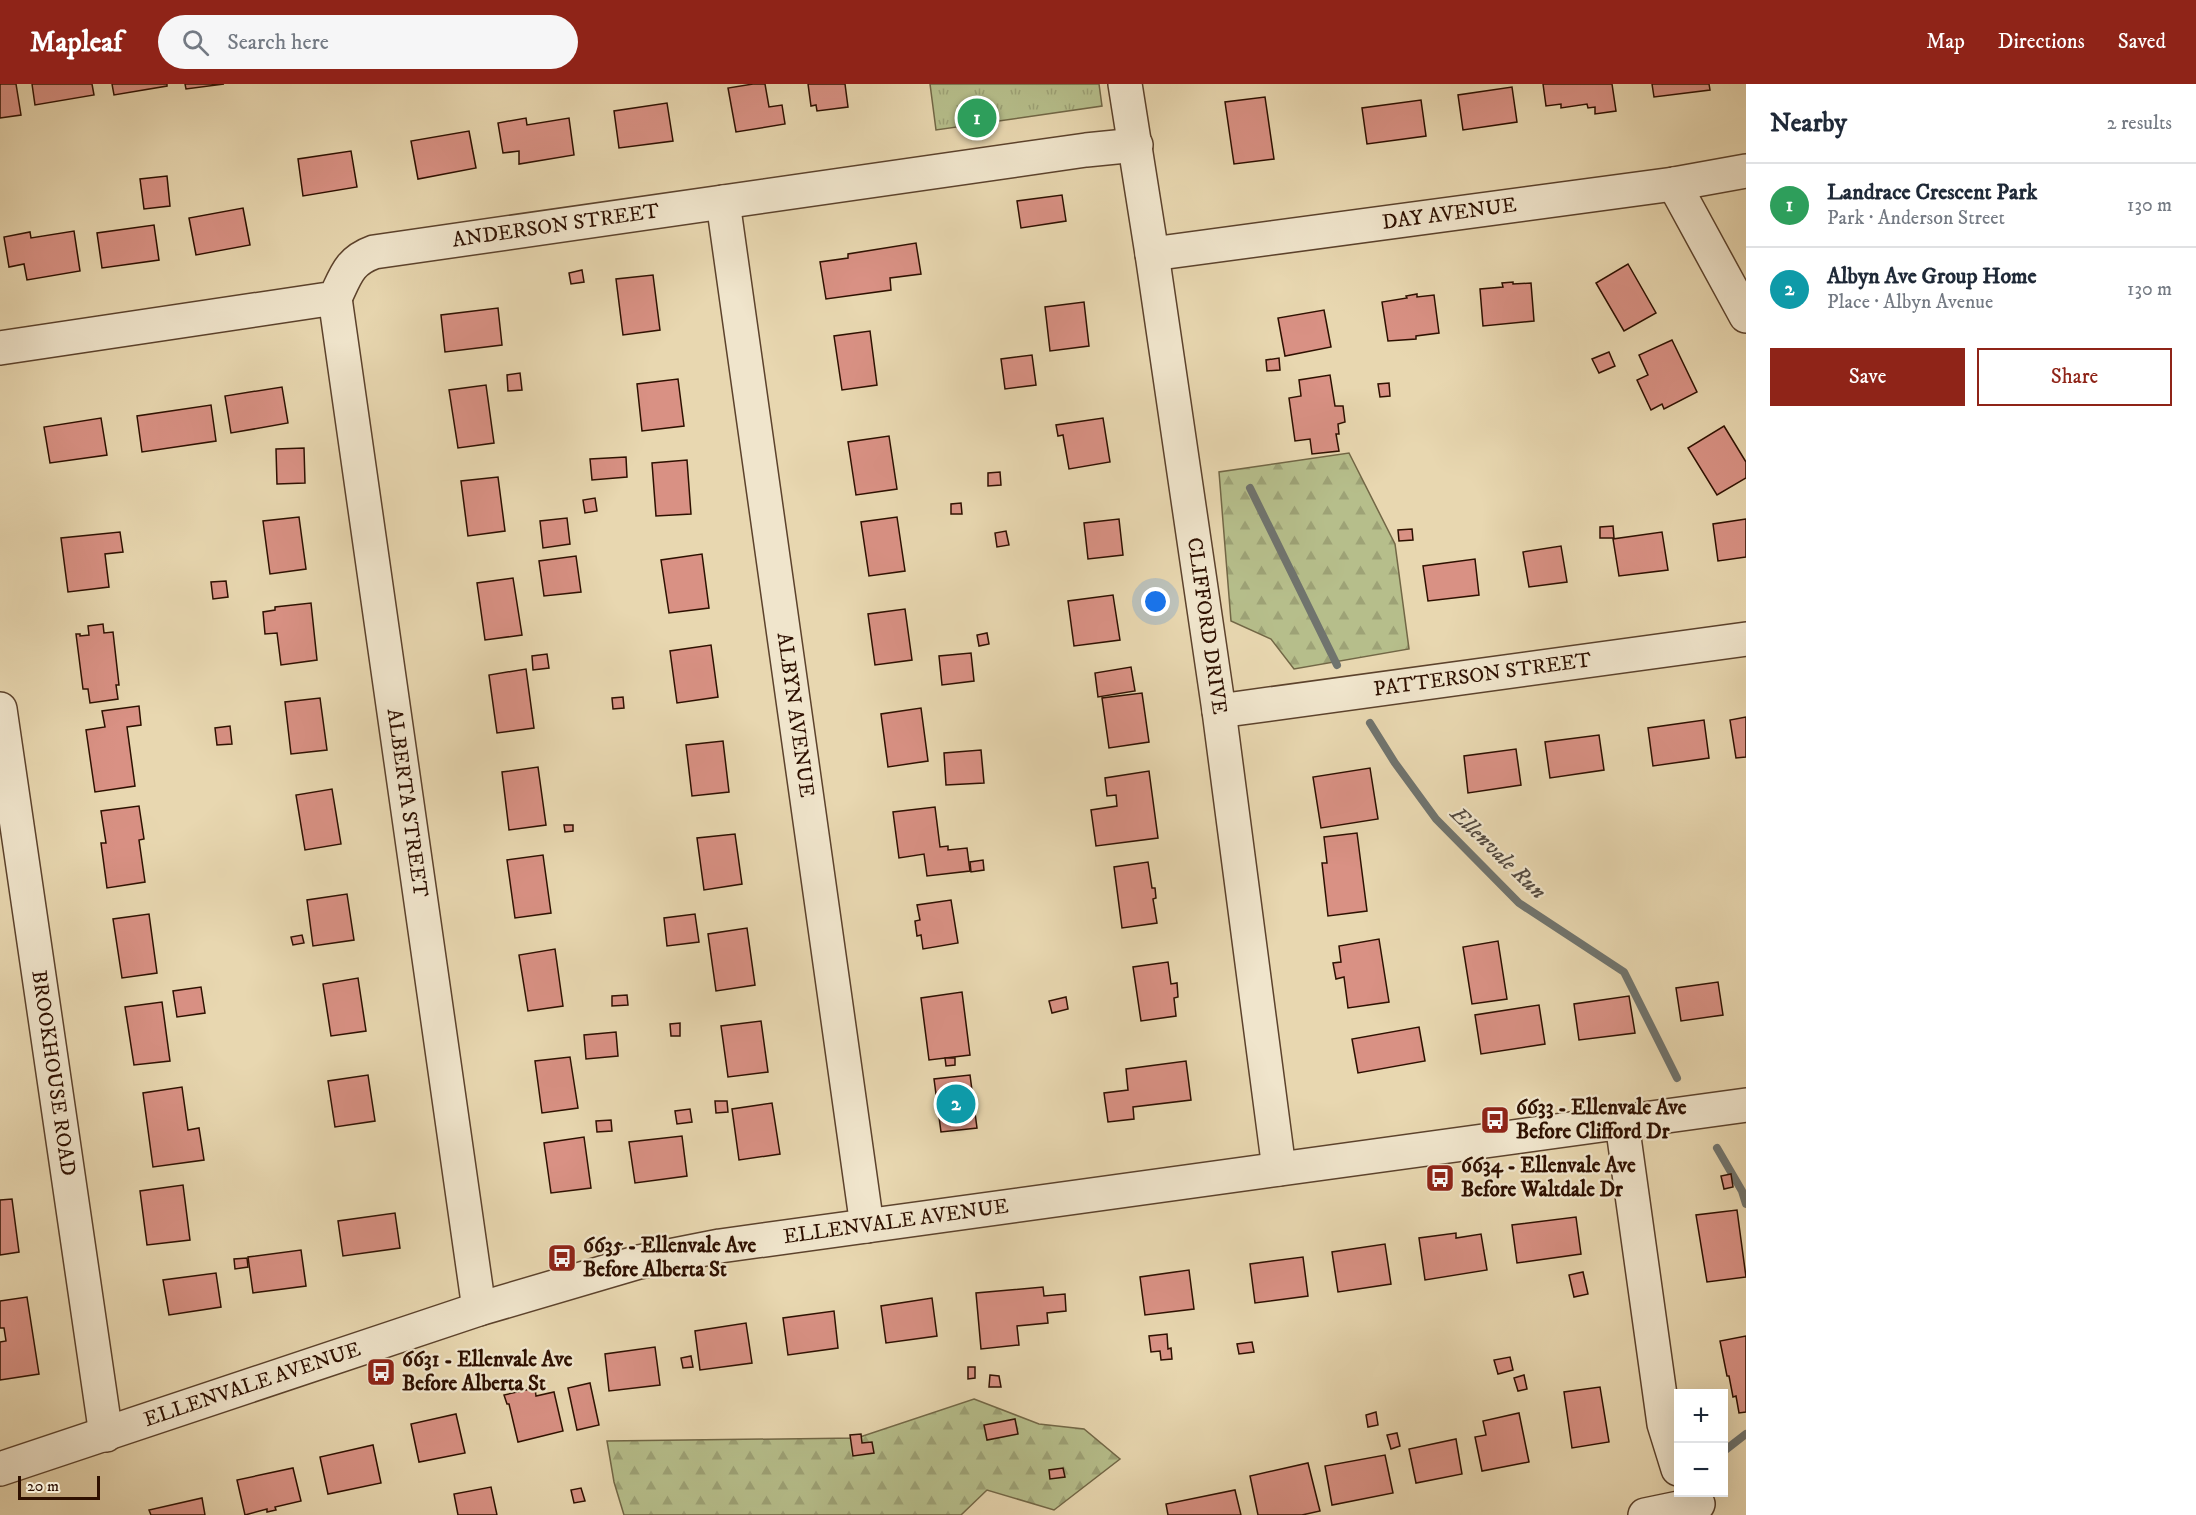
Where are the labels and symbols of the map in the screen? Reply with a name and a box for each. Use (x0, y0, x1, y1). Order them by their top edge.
pin: 1 (958, 96, 996, 141)
street label: DAY AVENUE (1380, 192, 1518, 236)
street label: ANDERSON STREET (451, 198, 661, 254)
street label: CLIFFORD DRIVE (1181, 536, 1232, 716)
your location (1141, 587, 1170, 616)
street label: ALBYN AVENUE (771, 631, 820, 799)
street label: PATTERSON STREET (1372, 647, 1593, 703)
street label: ALBERTA STREET (381, 707, 433, 899)
water label: Ellenvale Run (1443, 799, 1551, 905)
street label: BROOKHOUSE ROAD (25, 969, 81, 1178)
pin: 2 (936, 1082, 976, 1126)
place label: 6633 - Ellenvale Ave Before Clifford Dr (1516, 1095, 1687, 1145)
bus stop icon: 6633 - Ellenvale Ave Before Clifford Dr (1479, 1104, 1511, 1136)
place label: 6634 - Ellenvale Ave Before Waltdale Dr (1461, 1153, 1636, 1203)
bus stop icon: 6634 - Ellenvale Ave Before Waltdale Dr (1424, 1162, 1456, 1194)
street label: ELLENVALE AVENUE (782, 1193, 1010, 1250)
place label: 6635 - Ellenvale Ave Before Alberta St (583, 1233, 756, 1283)
bus stop icon: 6635 - Ellenvale Ave Before Alberta St (546, 1242, 578, 1274)
street label: ELLENVALE AVENUE (141, 1336, 364, 1433)
place label: 6631 - Ellenvale Ave Before Alberta St (402, 1347, 573, 1397)
bus stop icon: 6631 - Ellenvale Ave Before Alberta St (365, 1356, 397, 1388)
scale bar (18, 1473, 100, 1500)

